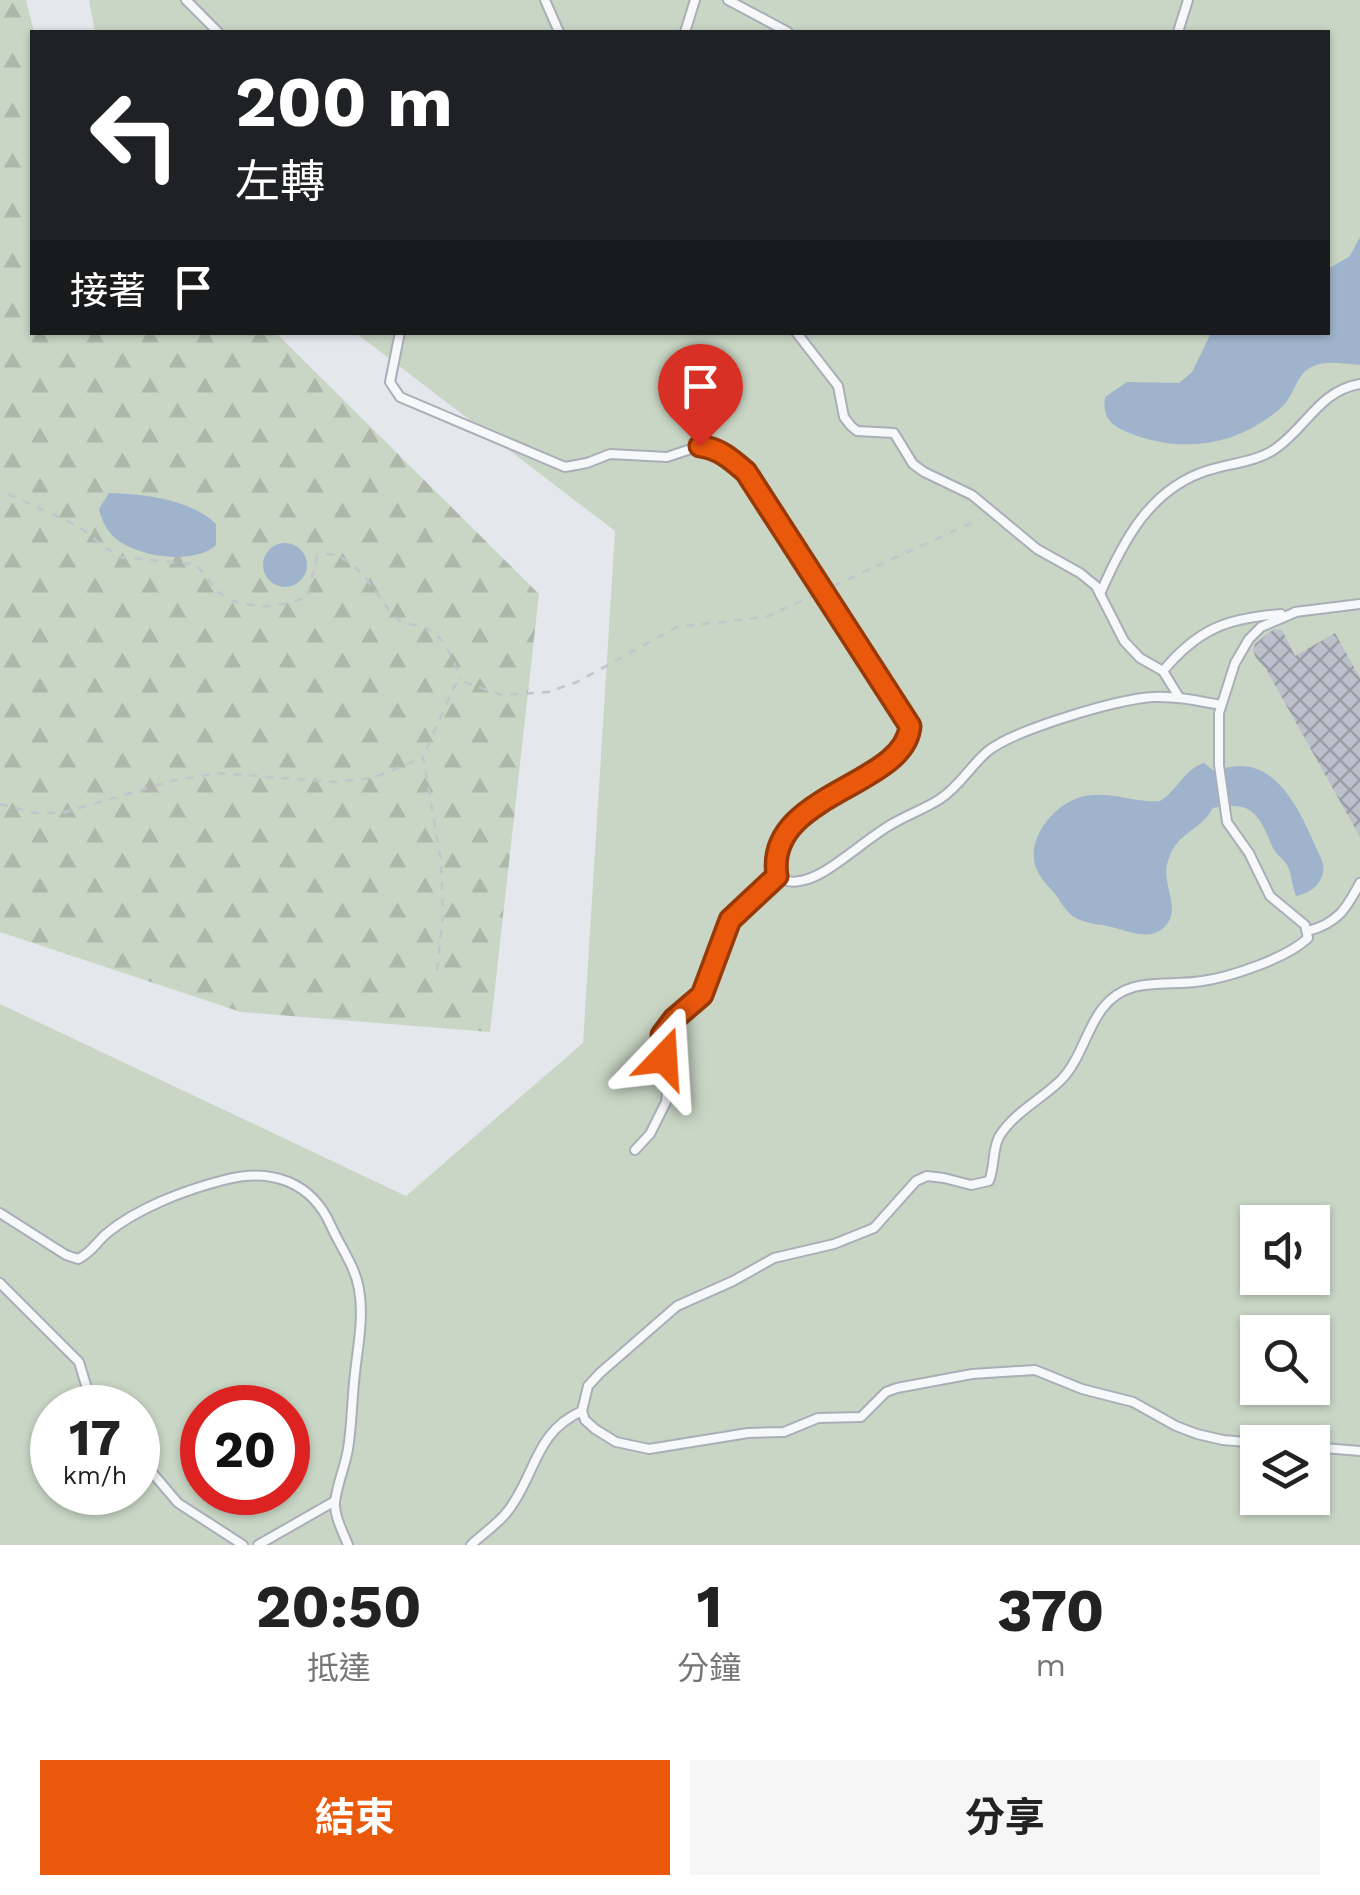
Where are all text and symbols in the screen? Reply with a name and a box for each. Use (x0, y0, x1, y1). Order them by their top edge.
text: 200 m (235, 61, 453, 143)
icon: left (70, 70, 200, 200)
text: 左轉 (235, 155, 325, 208)
icon: arrive (166, 260, 221, 315)
text: 接著 (70, 269, 146, 313)
pin (658, 344, 743, 447)
icon: arrive (673, 359, 728, 414)
position arrow (612, 1006, 716, 1110)
map controls (1240, 1205, 1330, 1515)
button: sound (1240, 1205, 1330, 1295)
button: search (1240, 1315, 1330, 1405)
speed limit sign: 20 (180, 1385, 310, 1515)
text: 17 (69, 1408, 121, 1467)
button: layers (1240, 1425, 1330, 1515)
text: km/h (63, 1461, 127, 1490)
text: 20:50 (256, 1571, 422, 1642)
text: 1 (696, 1571, 722, 1642)
text: 370 (997, 1575, 1104, 1646)
text: m (1035, 1646, 1066, 1684)
text: 抵達 (307, 1649, 371, 1687)
text: 分鐘 (677, 1649, 741, 1687)
button: 結束 (40, 1760, 670, 1875)
button: 分享 (690, 1760, 1320, 1875)

